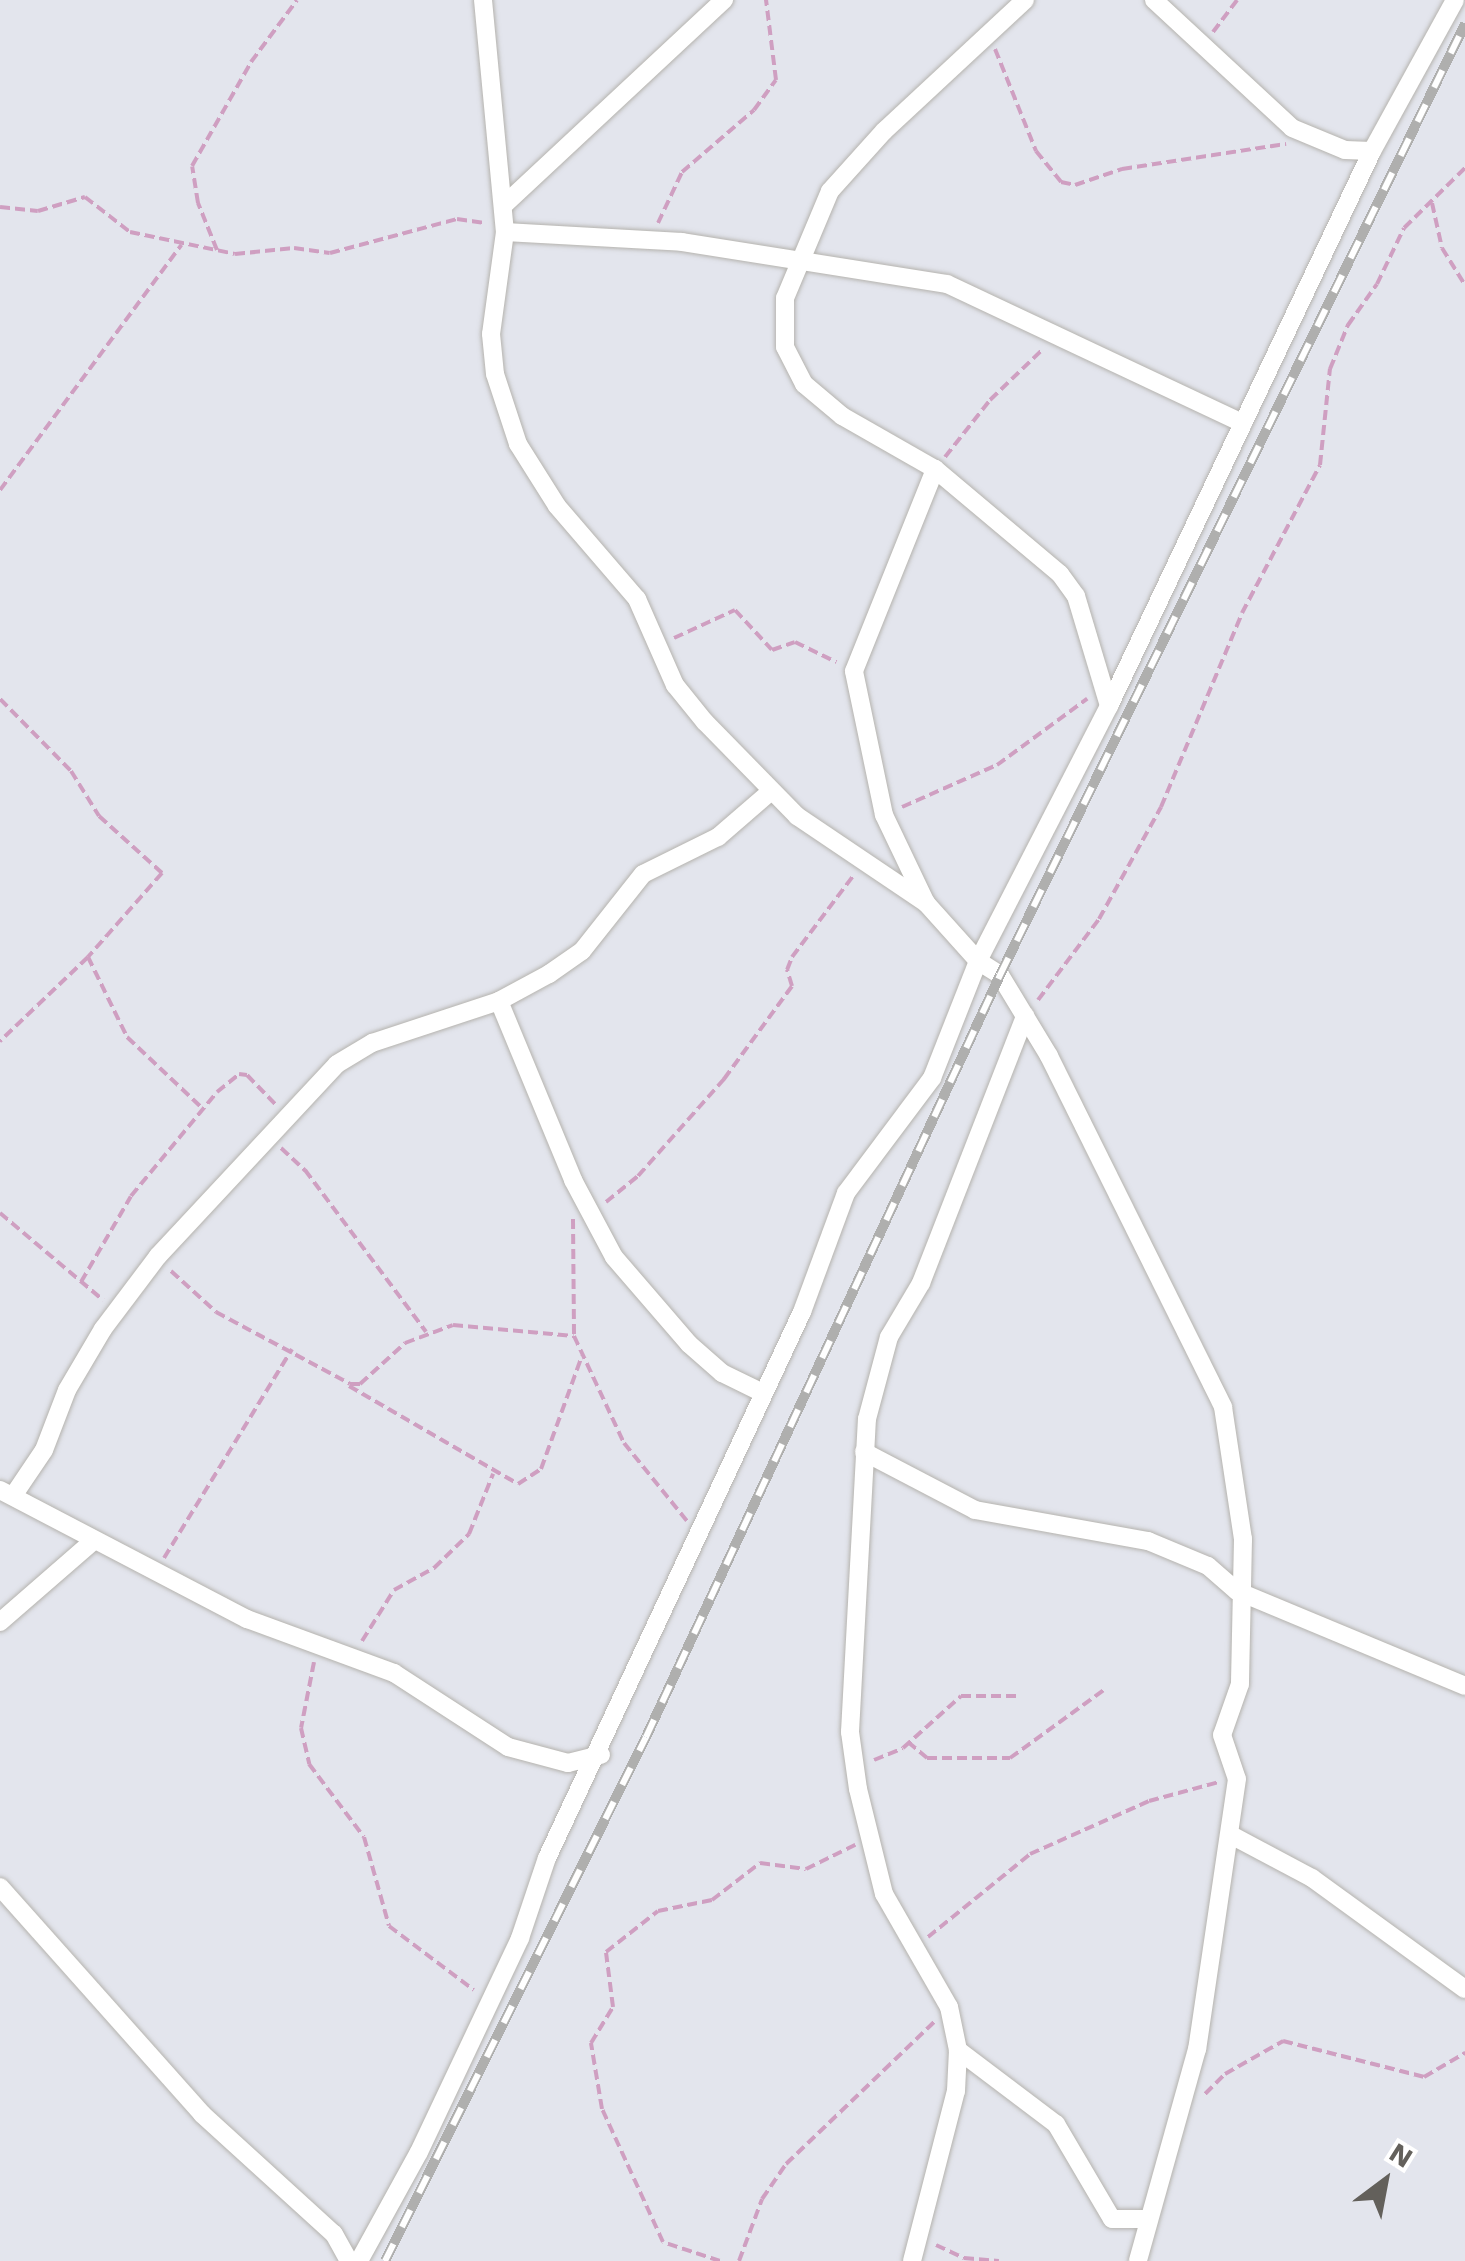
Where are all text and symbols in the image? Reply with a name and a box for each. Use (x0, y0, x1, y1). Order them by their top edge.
north arrow (1335, 2131, 1435, 2231)
text: N (1384, 2136, 1419, 2175)

